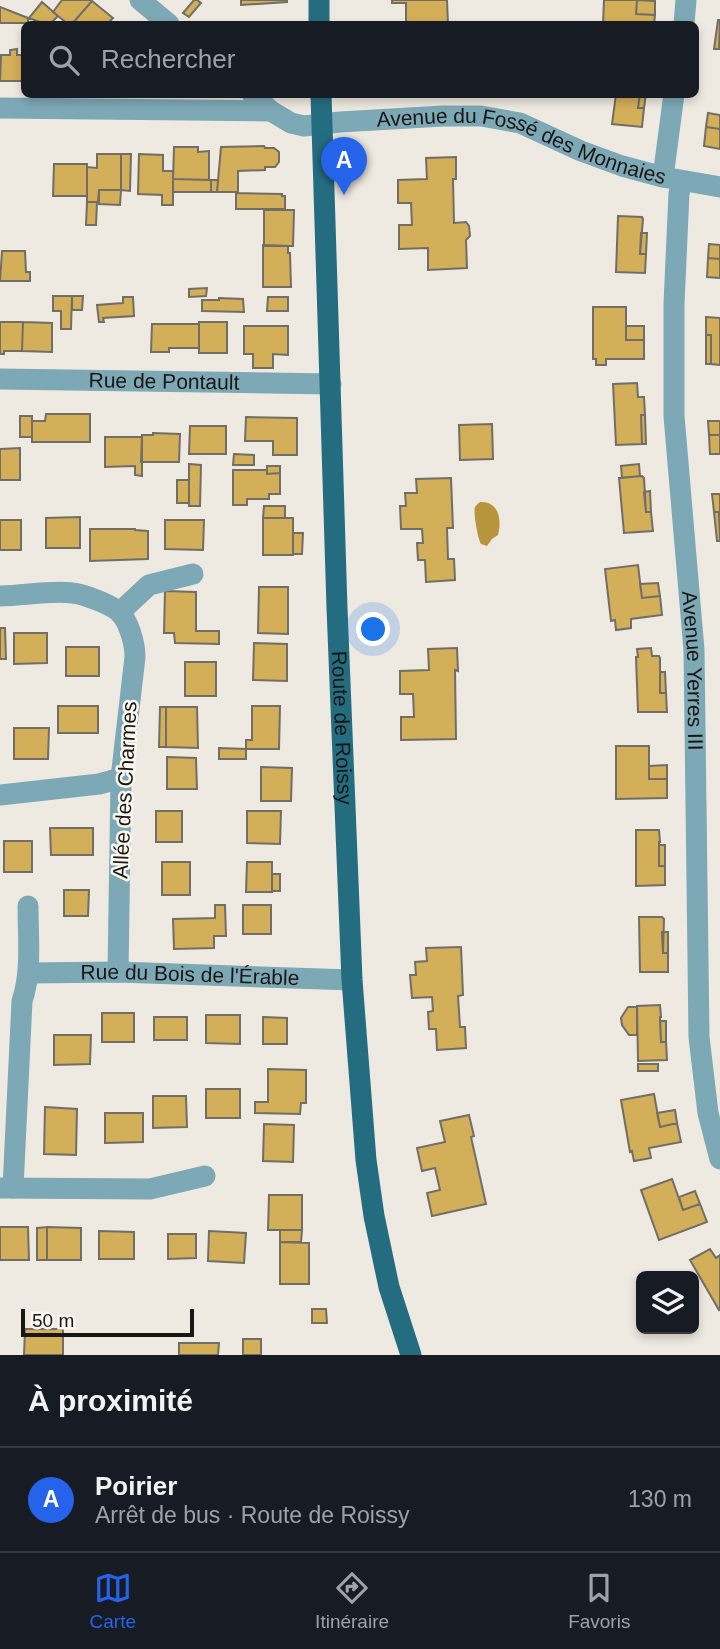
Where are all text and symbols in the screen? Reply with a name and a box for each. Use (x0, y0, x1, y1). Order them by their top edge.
search box (21, 21, 699, 98)
icon: search (45, 41, 83, 79)
text: Rechercher (101, 44, 235, 74)
street label: Avenue du Fossé des Monnaies (376, 104, 669, 188)
pin: A (321, 137, 367, 195)
street label: Rue de Pontault (88, 368, 240, 394)
street label: Avenue Yerres III (678, 590, 707, 751)
your location (356, 612, 390, 646)
street label: Route de Roissy (328, 650, 357, 806)
street label: Allée des Charmes (108, 701, 141, 879)
street label: Rue du Bois de l'Érable (80, 960, 300, 989)
map controls (636, 1271, 699, 1334)
button: layers (636, 1271, 699, 1334)
scale bar (21, 1306, 194, 1338)
text: 50 m (32, 1310, 74, 1331)
text: À proximité (28, 1384, 193, 1417)
text: Poirier (95, 1471, 177, 1501)
text: A (43, 1486, 59, 1512)
text: 130 m (628, 1486, 692, 1512)
text: Arrêt de bus · Route de Roissy (95, 1502, 409, 1528)
tab: Carte (90, 1569, 136, 1633)
tab: Itinéraire (315, 1569, 389, 1633)
tab: Favoris (568, 1569, 630, 1633)

